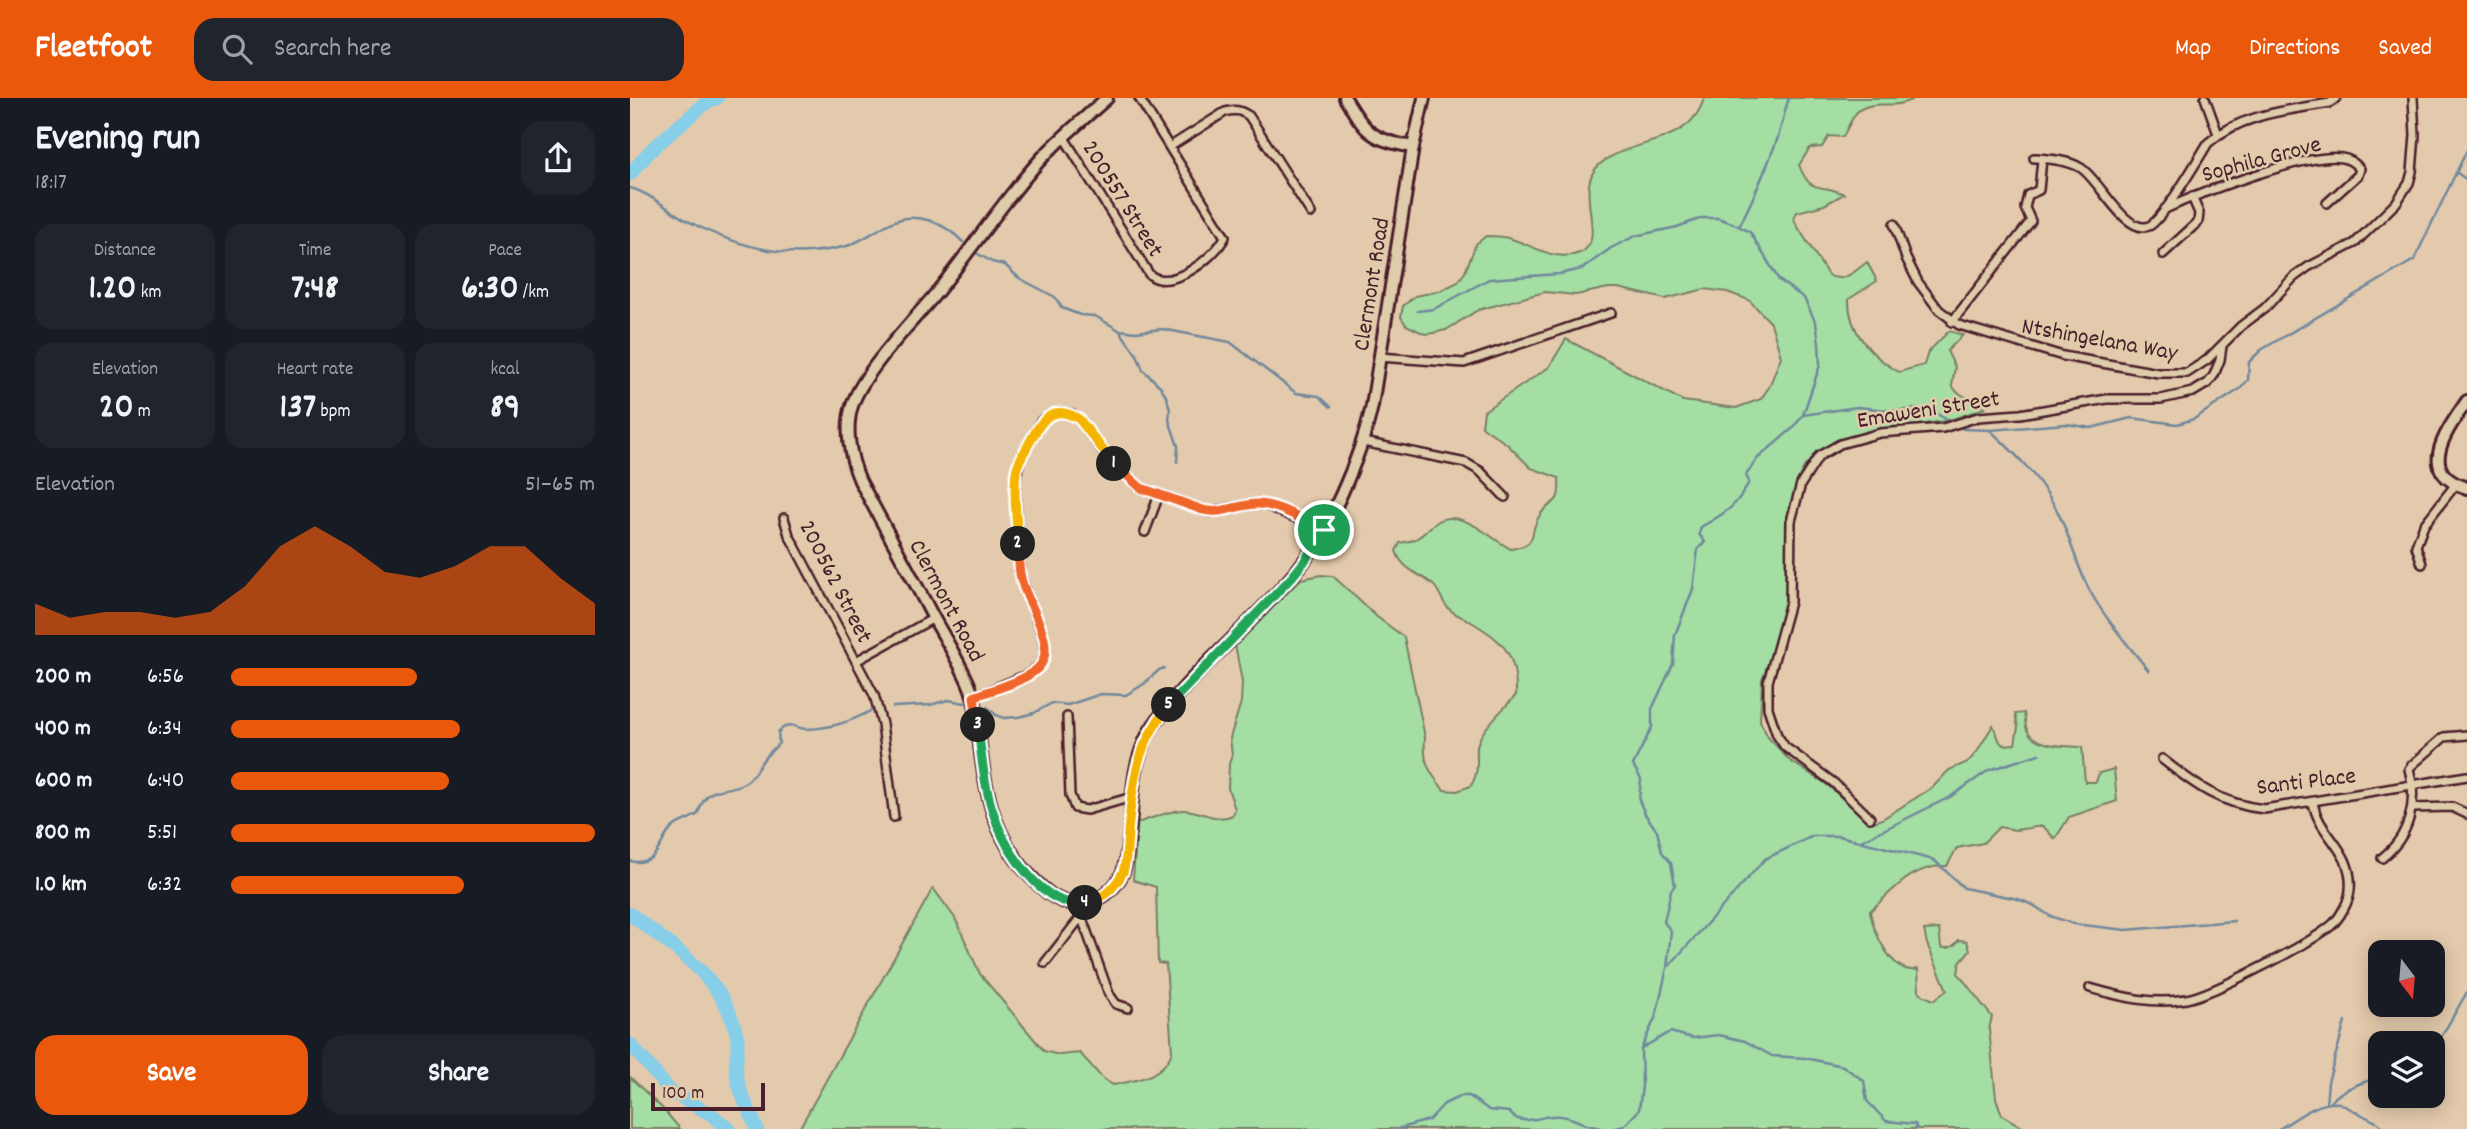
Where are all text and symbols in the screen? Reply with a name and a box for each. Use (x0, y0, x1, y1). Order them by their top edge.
search box (194, 18, 684, 81)
text: Fleetfoot (35, 26, 152, 73)
icon: search (218, 30, 256, 68)
text: Search here (274, 31, 391, 68)
text: Map (2175, 32, 2211, 66)
text: Directions (2249, 32, 2340, 66)
text: Saved (2378, 32, 2432, 66)
text: Evening run (35, 113, 200, 168)
button: share (521, 121, 595, 195)
street label: Sophila Grove (2198, 129, 2325, 193)
street label: 200557 Street (1072, 135, 1171, 265)
text: 18:17 (35, 167, 67, 200)
street label: Clermont Road (1346, 215, 1400, 354)
text: Distance (94, 238, 156, 265)
text: Time (299, 238, 331, 265)
text: Pace (488, 238, 522, 265)
text: 1.20 (88, 265, 136, 315)
text: 7:48 (291, 265, 339, 315)
text: 6:30 (461, 265, 518, 315)
text: km (136, 280, 162, 307)
text: /km (518, 280, 549, 307)
street label: Ntshingelana Way (2019, 311, 2181, 372)
text: Elevation (92, 357, 158, 384)
text: Heart rate (277, 357, 353, 384)
text: kcal (491, 357, 519, 384)
street label: Emaweni Street (1855, 383, 2002, 439)
text: 20 (99, 384, 133, 434)
text: 137 (279, 384, 316, 434)
text: 89 (490, 384, 520, 434)
text: m (133, 399, 151, 426)
text: bpm (316, 399, 351, 426)
pin: 1 (1096, 446, 1132, 482)
text: 1 (1111, 450, 1116, 477)
text: Elevation (35, 469, 115, 502)
text: 51–65 m (525, 469, 595, 502)
pin (1294, 500, 1354, 560)
icon: arrive (1305, 511, 1343, 549)
street label: 200562 Street (789, 515, 880, 650)
pin: 2 (1000, 526, 1036, 562)
text: 2 (1013, 530, 1022, 557)
street label: Clermont Road (899, 534, 992, 669)
text: 200 m (35, 661, 91, 694)
text: 6:56 (147, 661, 184, 694)
pin: 5 (1152, 688, 1186, 722)
text: 5 (1164, 691, 1173, 718)
pin: 3 (960, 708, 996, 742)
text: 3 (973, 711, 982, 738)
text: 400 m (35, 713, 91, 746)
text: 6:34 (147, 713, 182, 746)
street label: Santi Place (2255, 760, 2358, 806)
text: 600 m (35, 765, 92, 798)
text: 6:40 (147, 765, 184, 798)
text: 800 m (35, 817, 90, 850)
text: 5:51 (147, 817, 177, 850)
text: 1.0 km (35, 869, 87, 902)
text: 6:32 (147, 869, 182, 902)
pin: 4 (1068, 886, 1102, 920)
text: 4 (1081, 889, 1088, 916)
north arrow (2368, 940, 2445, 1017)
map controls (2368, 940, 2445, 1108)
button: layers (2368, 1031, 2445, 1108)
button: Save (35, 1035, 308, 1115)
button: Share (322, 1035, 595, 1115)
scale bar (651, 1080, 765, 1112)
text: 100 m (662, 1081, 704, 1108)

